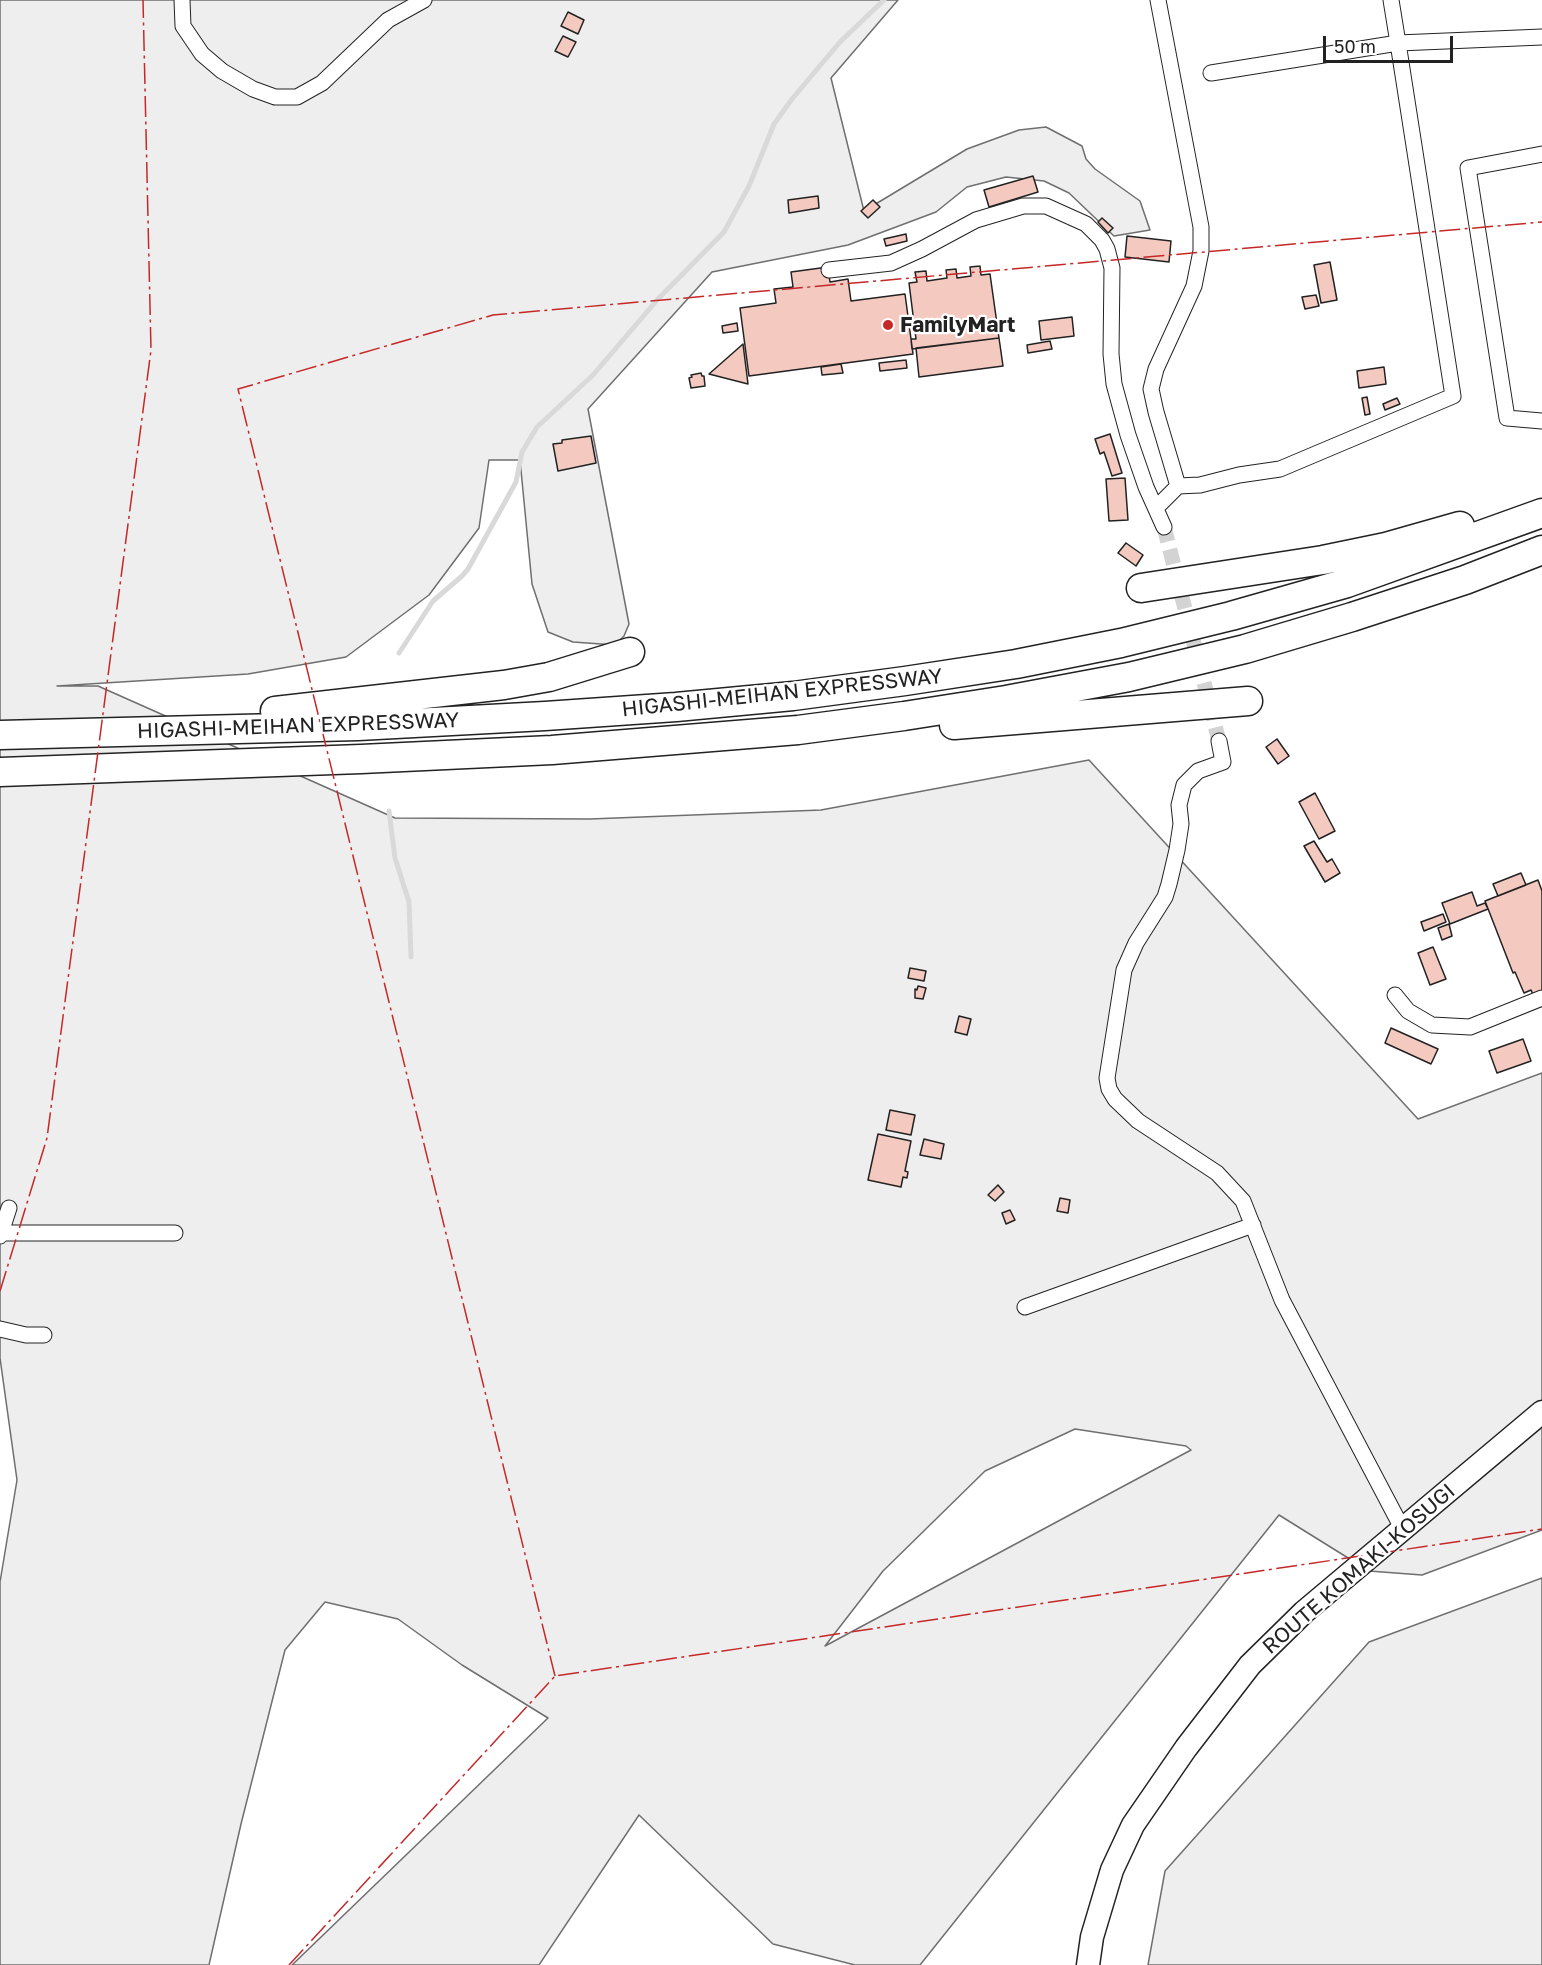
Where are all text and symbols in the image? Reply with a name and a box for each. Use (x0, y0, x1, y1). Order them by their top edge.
scale bar (1326, 24, 1456, 62)
text: 50 m (1334, 35, 1376, 57)
place label: FamilyMart (900, 312, 1015, 338)
marker: FamilyMart (881, 318, 895, 332)
street label: HIGASHI-MEIHAN EXPRESSWAY (621, 664, 943, 722)
street label: HIGASHI-MEIHAN EXPRESSWAY (137, 708, 459, 744)
street label: ROUTE KOMAKI-KOSUGI (1258, 1479, 1460, 1659)

